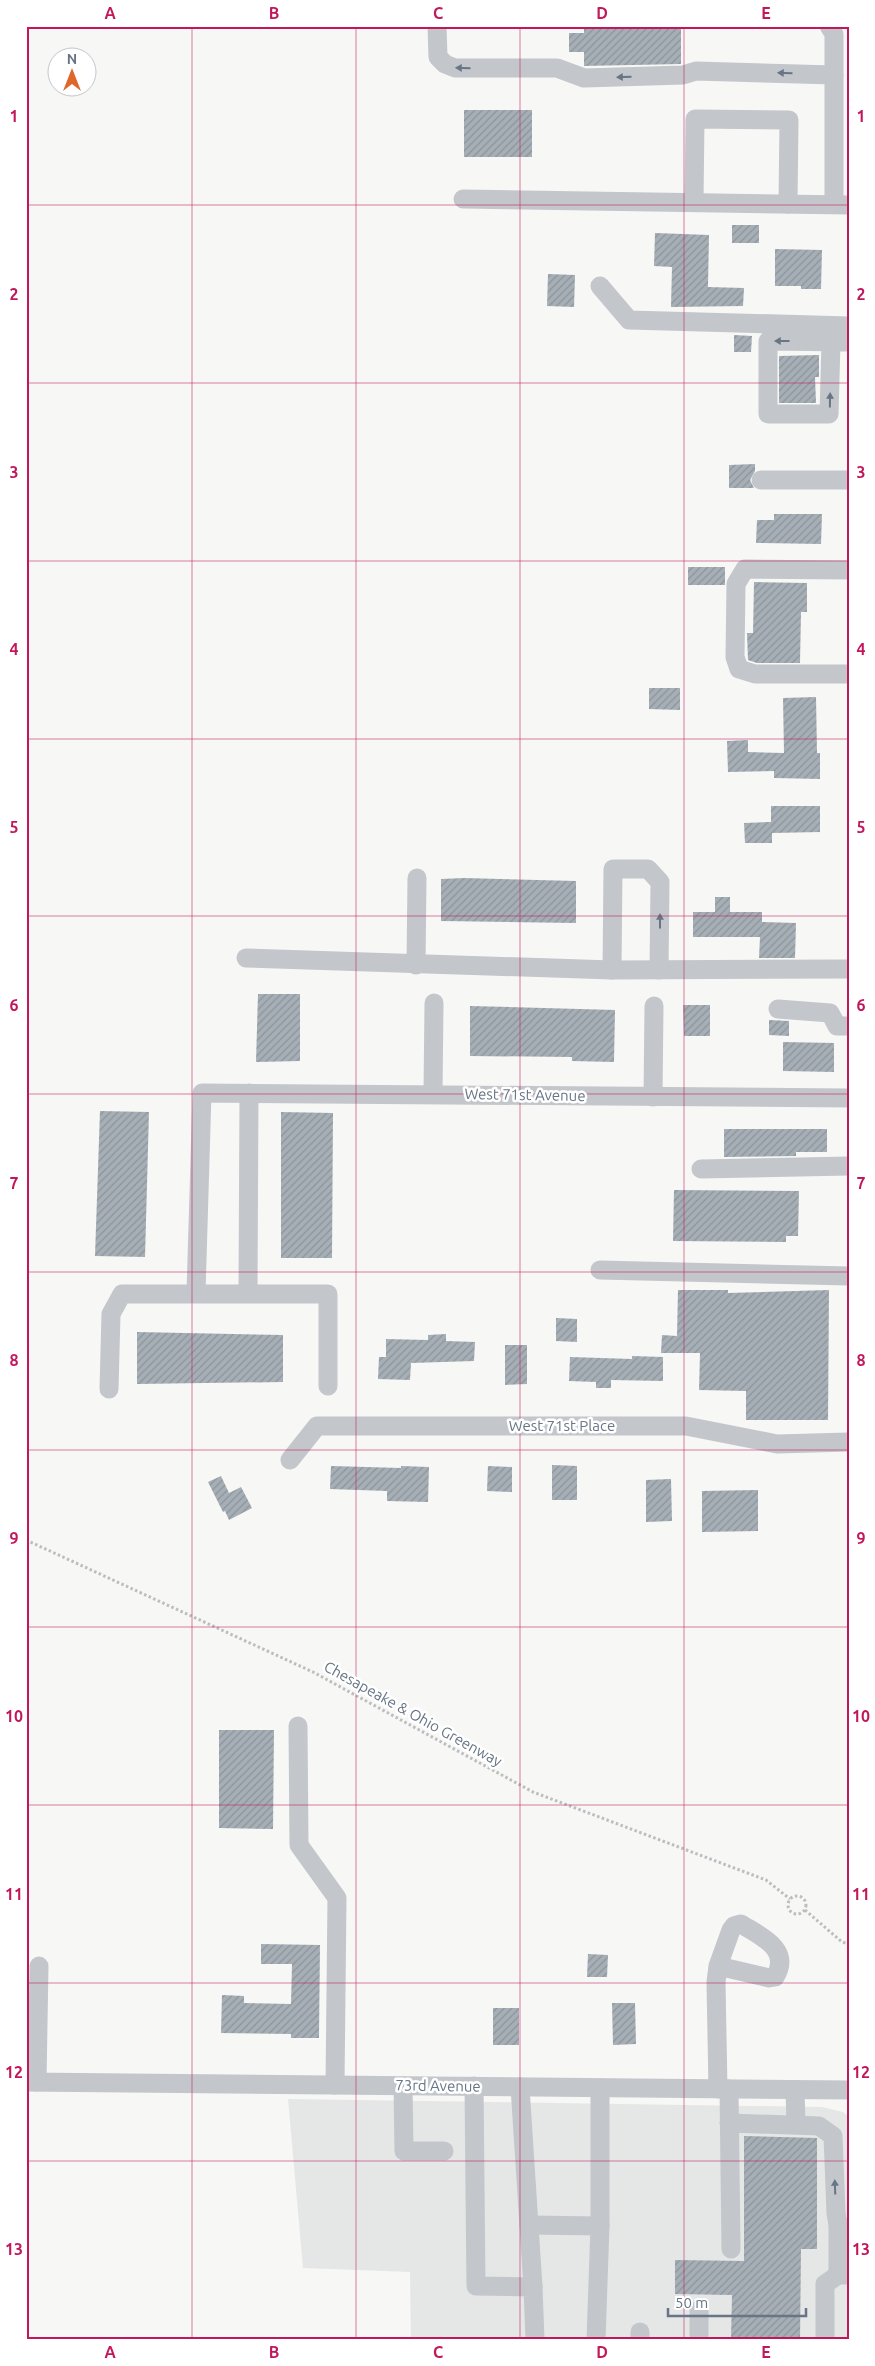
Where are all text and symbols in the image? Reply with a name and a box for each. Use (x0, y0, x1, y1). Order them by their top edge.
text: A (104, 4, 116, 22)
text: B (269, 4, 279, 22)
text: C (433, 4, 443, 22)
text: D (596, 4, 608, 22)
text: E (761, 4, 771, 22)
north arrow (48, 48, 98, 98)
text: N (67, 51, 77, 67)
one-way arrow (454, 63, 470, 71)
one-way arrow (777, 69, 793, 77)
one-way arrow (615, 73, 631, 81)
text: 1 (9, 107, 19, 125)
text: 1 (856, 107, 866, 125)
text: 2 (9, 285, 19, 303)
text: 2 (856, 285, 866, 303)
one-way arrow (774, 337, 790, 345)
one-way arrow (826, 391, 834, 407)
text: 3 (9, 463, 19, 481)
text: 3 (856, 463, 866, 481)
text: 4 (9, 640, 19, 658)
text: 4 (856, 640, 866, 658)
text: 5 (9, 818, 19, 836)
text: 5 (856, 818, 866, 836)
one-way arrow (656, 913, 664, 929)
text: 6 (9, 996, 19, 1014)
text: 6 (856, 996, 866, 1014)
street label: West 71st Avenue (464, 1085, 586, 1104)
text: 7 (9, 1174, 19, 1192)
text: 7 (856, 1174, 866, 1192)
text: 8 (9, 1351, 19, 1369)
text: 8 (856, 1351, 866, 1369)
street label: West 71st Place (509, 1417, 615, 1434)
text: 9 (9, 1529, 19, 1547)
text: 9 (856, 1529, 866, 1547)
street label: Chesapeake & Ohio Greenway (321, 1657, 505, 1770)
text: 10 (5, 1707, 23, 1725)
text: 10 (852, 1707, 870, 1725)
text: 11 (5, 1885, 23, 1903)
text: 11 (852, 1885, 870, 1903)
text: 12 (5, 2063, 23, 2081)
text: 12 (852, 2063, 870, 2081)
street label: 73rd Avenue (395, 2076, 481, 2095)
one-way arrow (830, 2179, 838, 2195)
text: 13 (5, 2240, 23, 2258)
text: 13 (852, 2240, 870, 2258)
scale bar (668, 2286, 805, 2318)
text: 50 m (675, 2294, 708, 2311)
text: A (104, 2343, 116, 2361)
text: B (269, 2343, 279, 2361)
text: C (433, 2343, 443, 2361)
text: D (596, 2343, 608, 2361)
text: E (761, 2343, 771, 2361)

